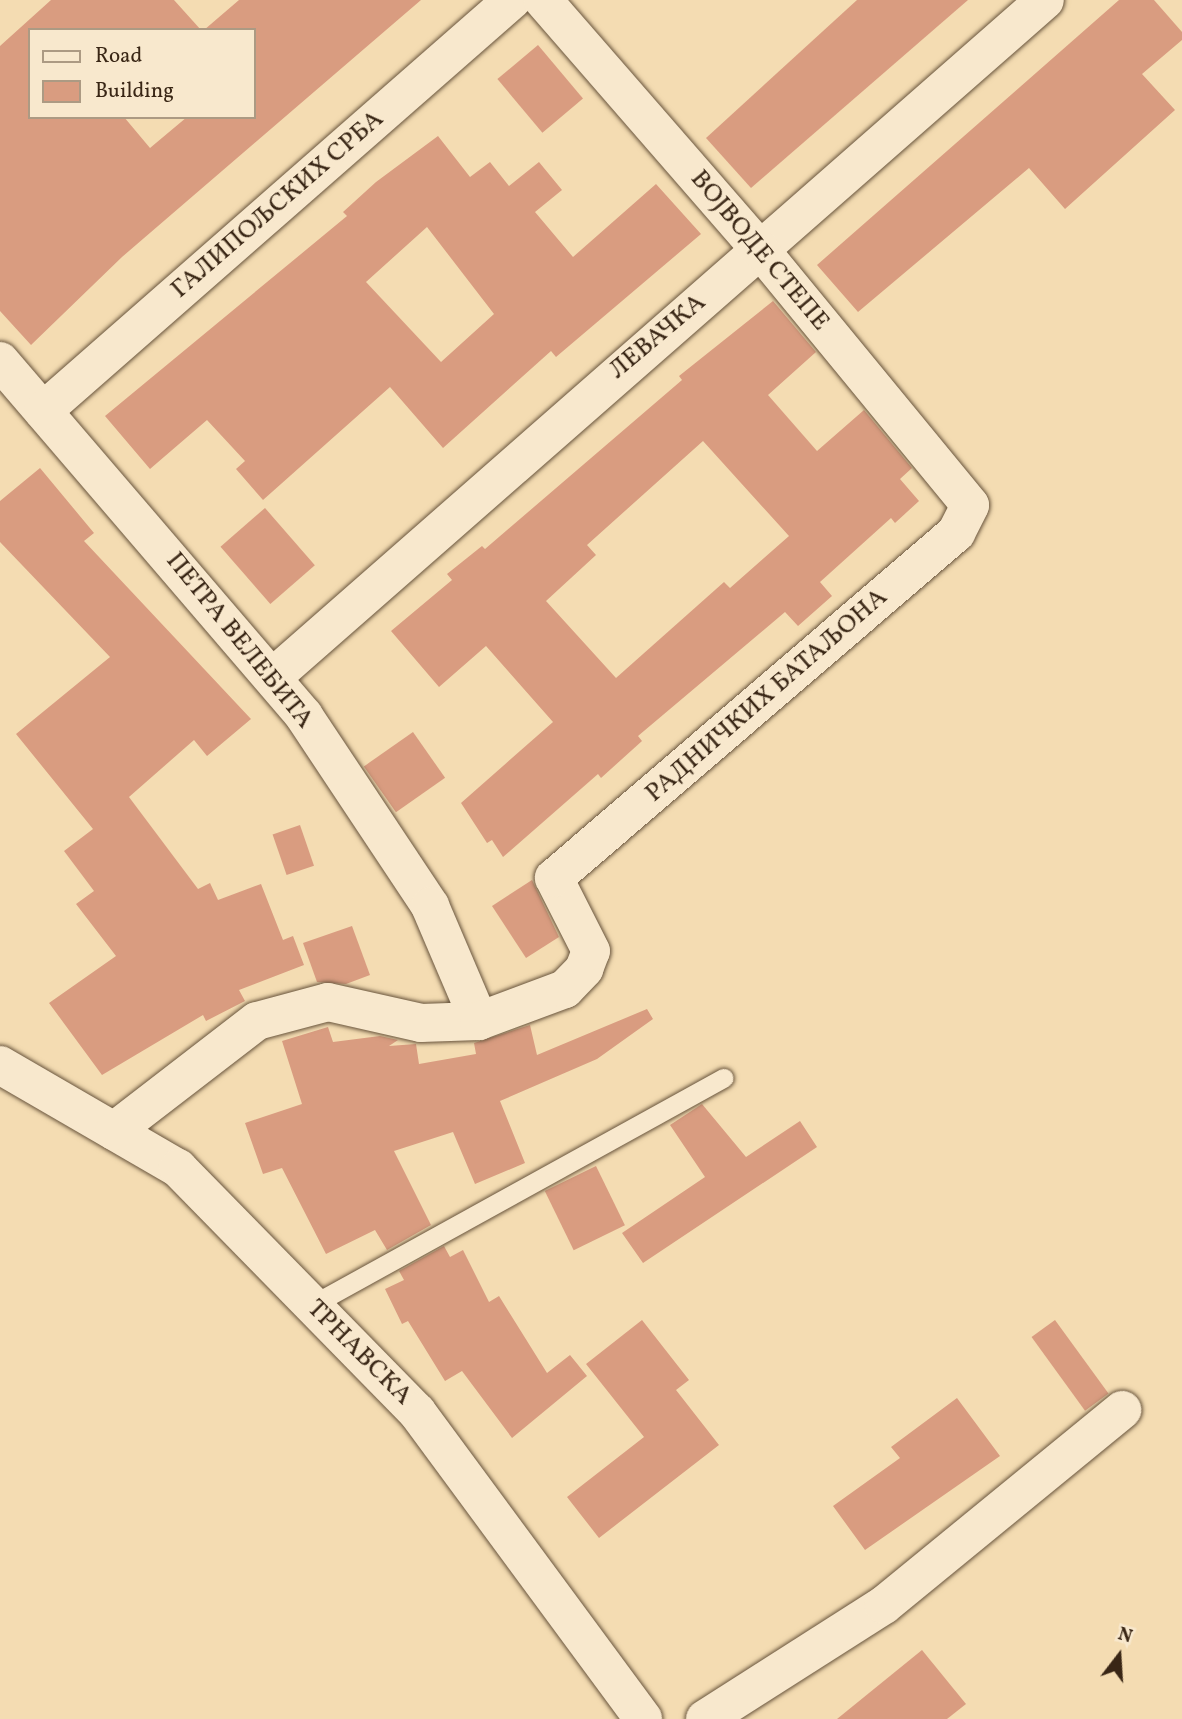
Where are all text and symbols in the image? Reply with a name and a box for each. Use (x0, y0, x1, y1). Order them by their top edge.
legend (28, 28, 256, 119)
text: Road (95, 42, 142, 71)
text: Building (95, 77, 174, 106)
street label: ГАЛИПОЉСКИХ СРБА (165, 104, 391, 306)
street label: ВОЈВОДЕ СТЕПЕ (683, 164, 835, 338)
street label: ЛЕВАЧКА (603, 287, 713, 387)
street label: ПЕТРА ВЕЛЕБИТА (158, 547, 320, 735)
street label: РАДНИЧКИХ БАТАЉОНА (640, 582, 894, 810)
street label: ТРНАВСКА (300, 1294, 418, 1412)
north arrow (1084, 1621, 1154, 1691)
text: N (1115, 1621, 1136, 1650)

